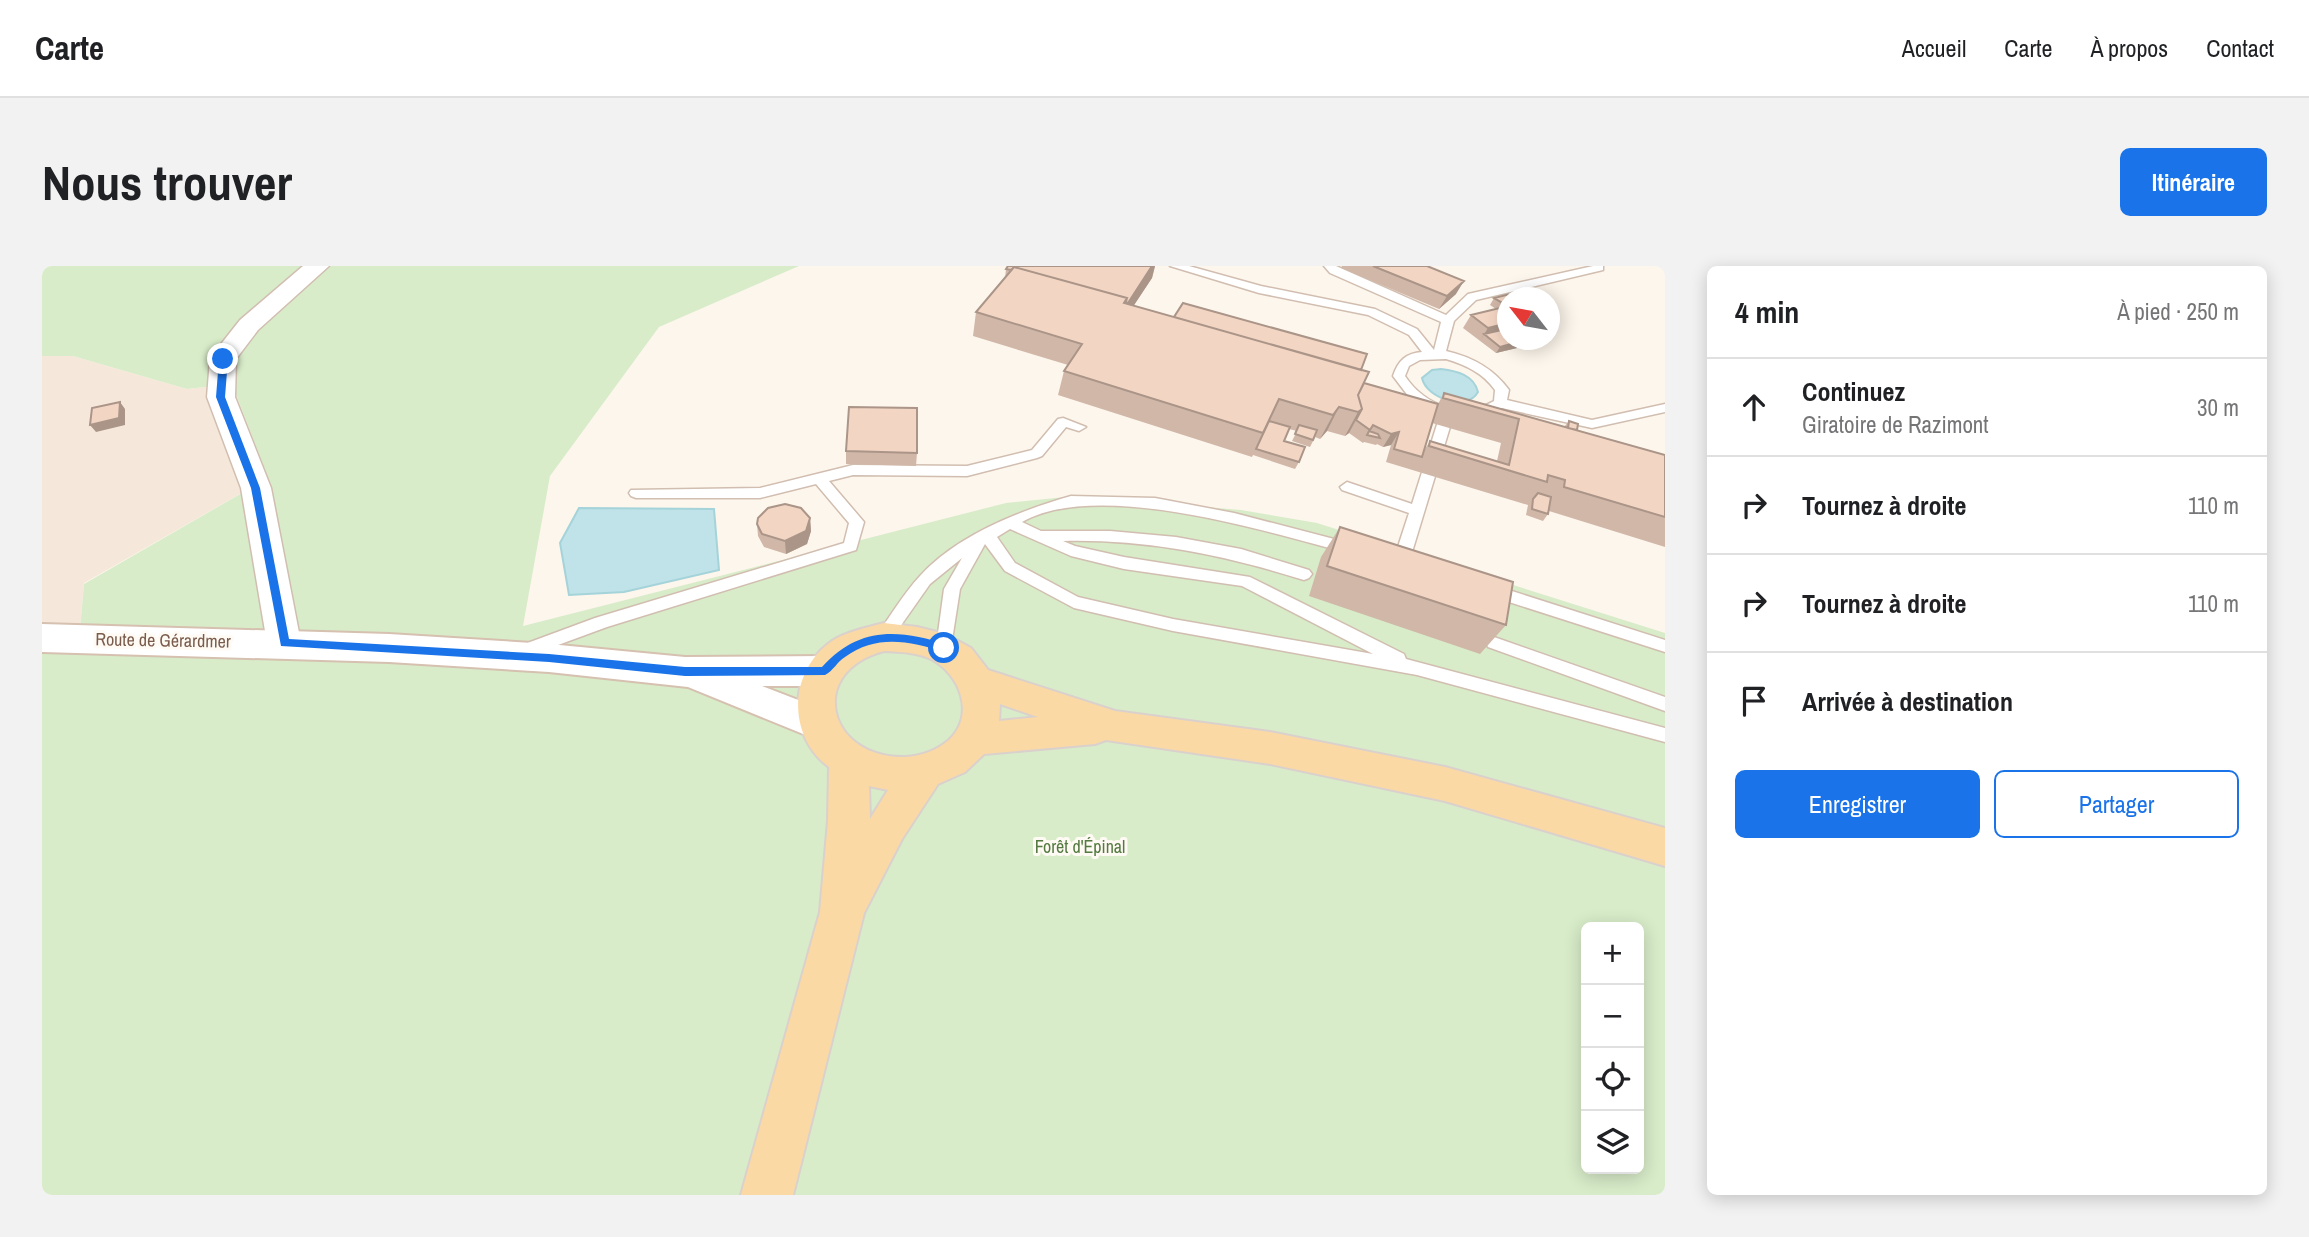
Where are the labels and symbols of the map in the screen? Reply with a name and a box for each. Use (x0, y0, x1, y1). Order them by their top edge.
north arrow (1497, 287, 1560, 350)
route end (207, 343, 238, 374)
street label: Route de Gérardmer (95, 626, 231, 654)
route start (928, 632, 959, 663)
park label: Forêt d'Épinal (1035, 834, 1125, 859)

